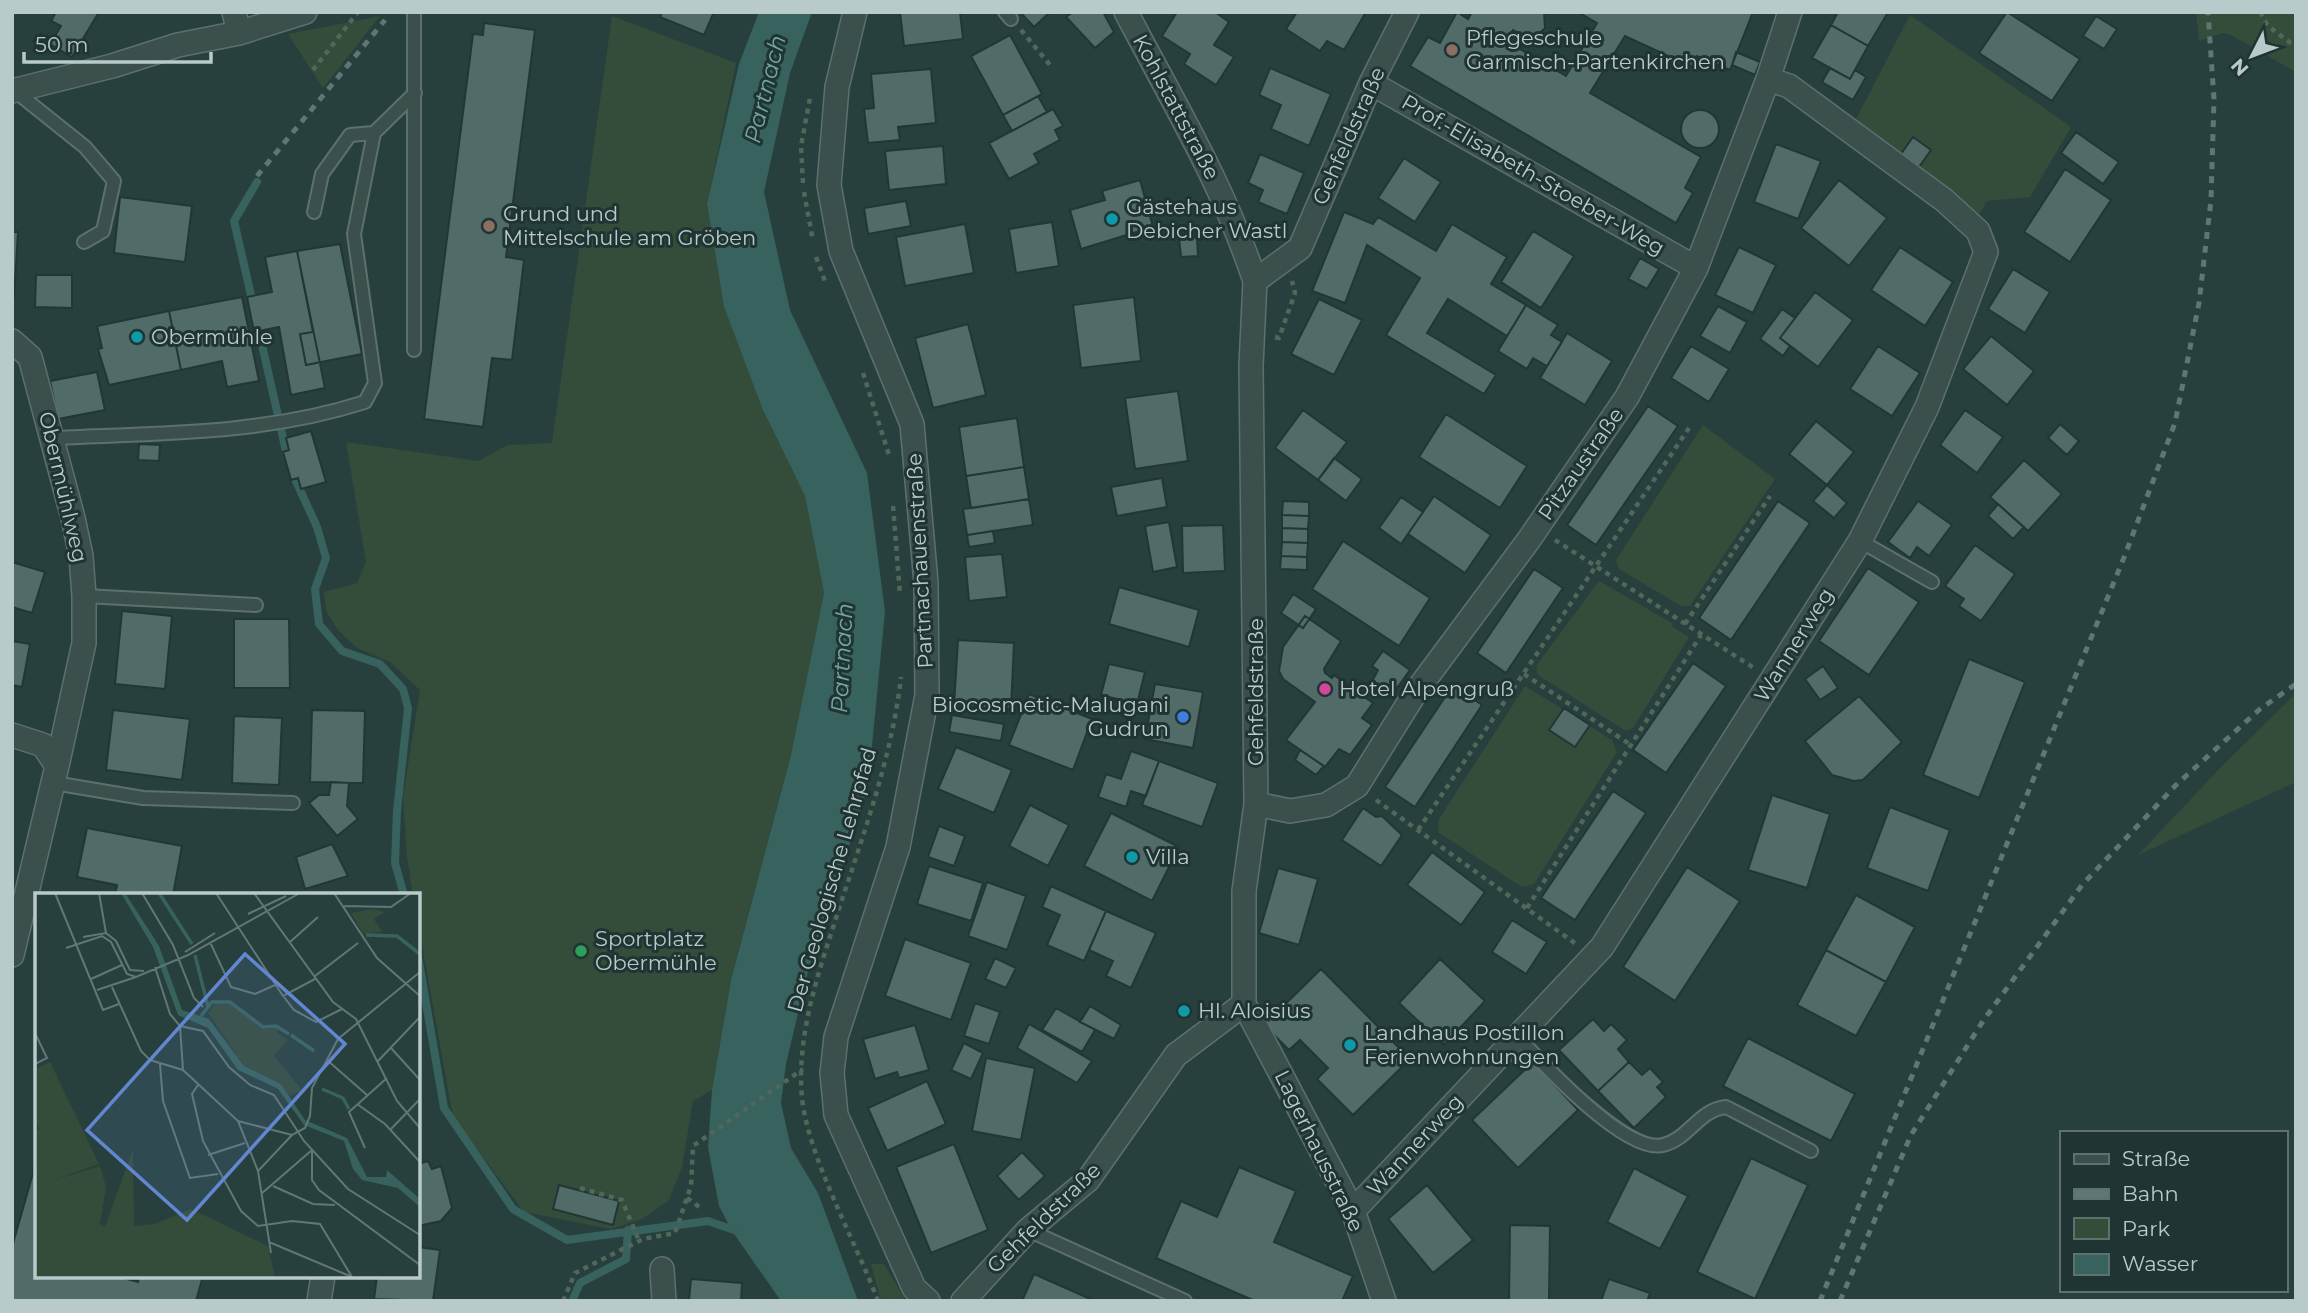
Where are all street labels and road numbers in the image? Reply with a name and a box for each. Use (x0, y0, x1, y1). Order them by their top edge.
street label: Kohlstattstraße (1128, 30, 1225, 183)
street label: Gehfeldstraße (1307, 63, 1390, 209)
street label: Prof.-Elisabeth-Stoeber-Weg (1397, 89, 1669, 260)
street label: Pitzaustraße (1533, 403, 1629, 525)
street label: Obermühlweg (34, 409, 93, 565)
street label: Partnachauenstraße (901, 453, 938, 669)
street label: Wannerweg (1749, 583, 1839, 706)
street label: Gehfeldstraße (1243, 618, 1268, 766)
street label: Der Geologische Lehrpfad (782, 745, 881, 1015)
street label: Lagerhausstraße (1270, 1066, 1369, 1236)
street label: Wannerweg (1361, 1089, 1468, 1201)
street label: Gehfeldstraße (982, 1157, 1106, 1278)

